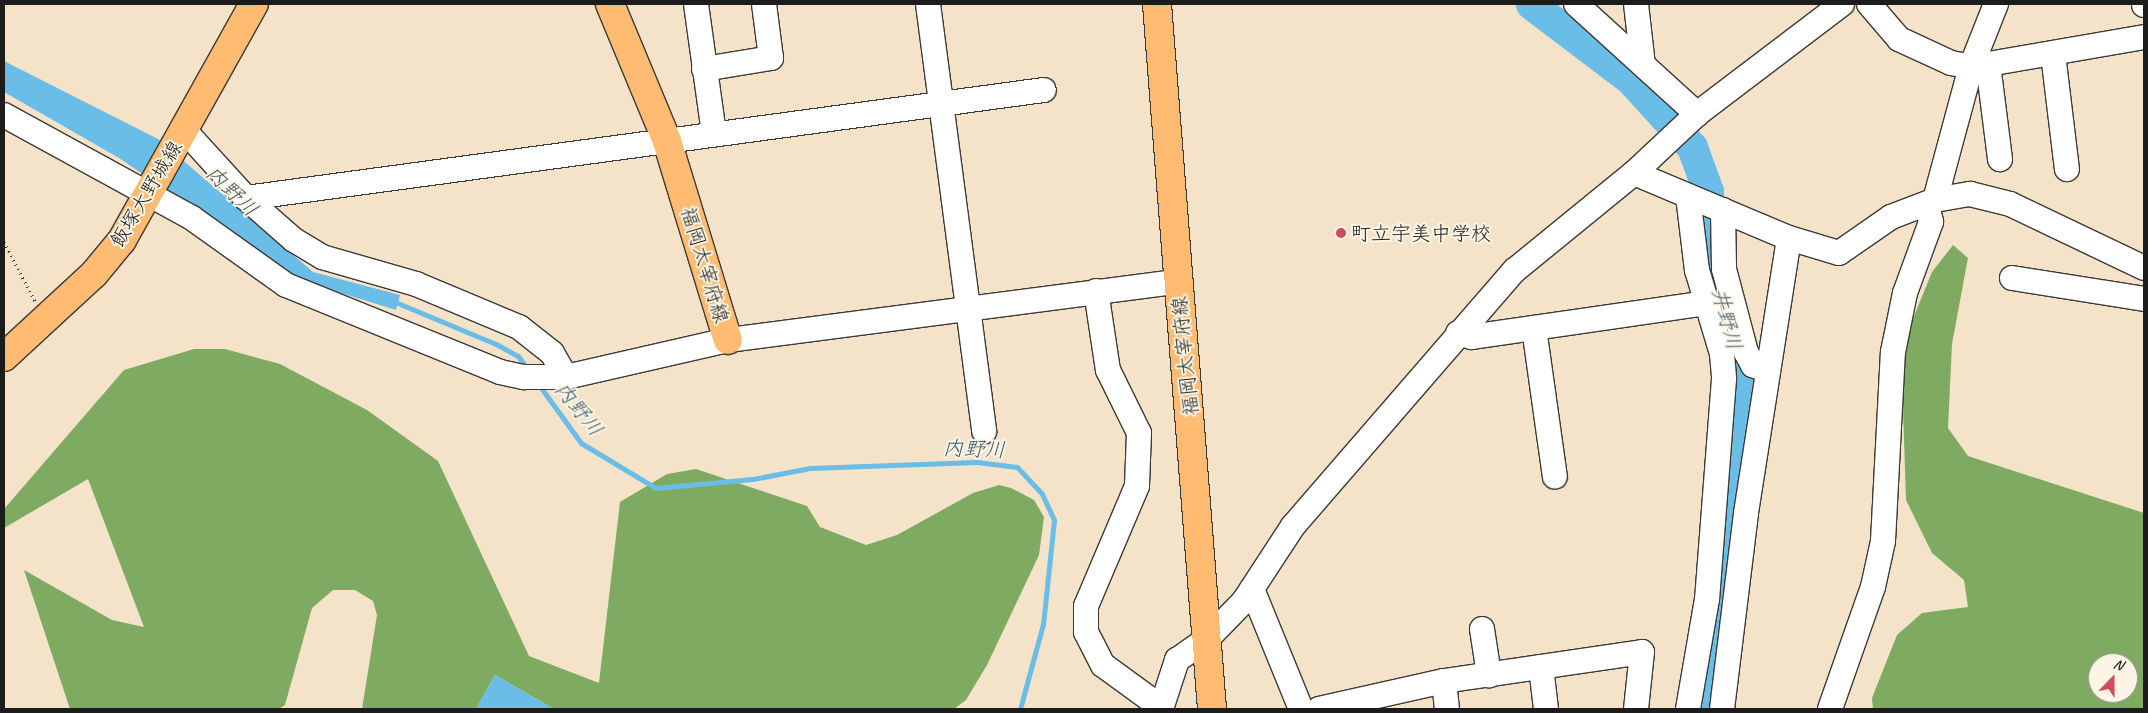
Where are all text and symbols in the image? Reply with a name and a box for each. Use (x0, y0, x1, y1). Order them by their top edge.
street label: 飯塚大野城線 (105, 136, 187, 252)
water label: 内野川 (201, 160, 263, 222)
street label: 福岡太宰府線 (676, 204, 734, 326)
place label: 町立宇美中学校 (1351, 221, 1491, 245)
marker: 町立宇美中学校 (1335, 227, 1347, 239)
water label: 井野川 (1707, 285, 1747, 353)
street label: 福岡太宰府線 (1167, 295, 1203, 417)
water label: 内野川 (549, 377, 609, 441)
water label: 内野川 (942, 435, 1006, 463)
north arrow (2088, 653, 2138, 703)
text: N (2111, 655, 2126, 674)

